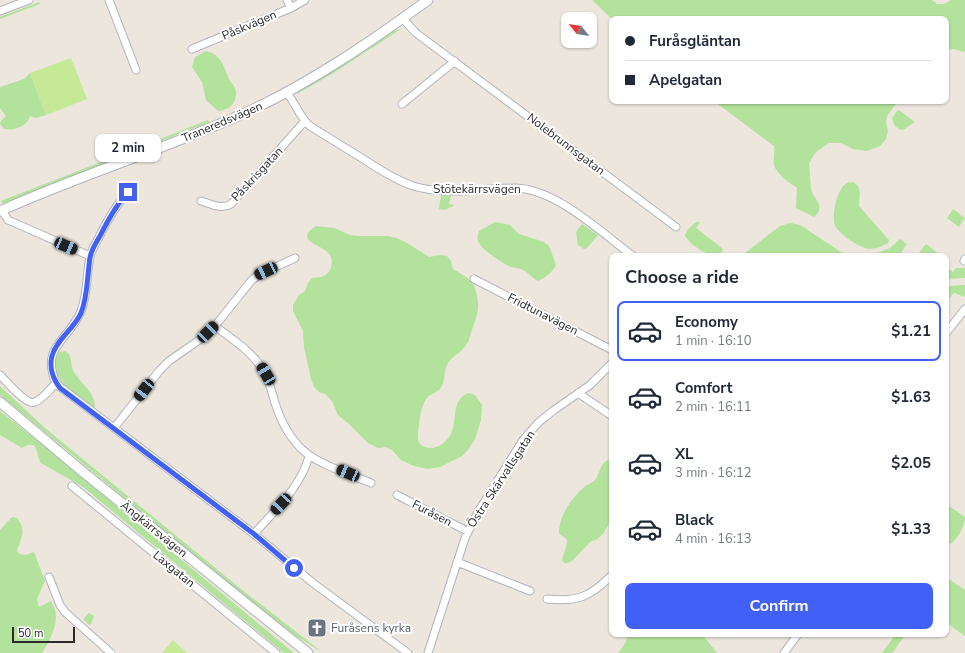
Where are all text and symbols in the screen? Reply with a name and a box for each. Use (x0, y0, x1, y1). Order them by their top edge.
street label: Påskvägen (219, 6, 279, 44)
north arrow (561, 12, 597, 48)
map controls (561, 12, 597, 48)
text: Furåsgläntan (649, 31, 741, 51)
text: Apelgatan (649, 70, 722, 90)
street label: Traneredsvägen (179, 98, 265, 146)
street label: Nolebrunnsgatan (524, 109, 608, 179)
callout: 2 min (95, 134, 161, 162)
text: 2 min (111, 139, 145, 157)
street label: Påskrisgatan (228, 143, 286, 205)
street label: Stötekärrsvägen (433, 181, 521, 197)
route end (119, 183, 137, 201)
car (53, 236, 79, 256)
car (253, 260, 279, 282)
text: Choose a ride (625, 265, 739, 289)
street label: Fridtunavägen (505, 289, 581, 339)
text: Economy (675, 312, 738, 332)
icon: car (627, 313, 663, 349)
car (195, 319, 221, 345)
text: $1.21 (891, 321, 931, 341)
text: 1 min · 16:10 (675, 332, 751, 350)
car (255, 361, 277, 387)
car (132, 377, 156, 403)
text: Comfort (675, 378, 732, 398)
icon: car (627, 379, 663, 415)
text: $1.63 (891, 387, 931, 407)
text: 2 min · 16:11 (675, 398, 751, 416)
street label: Östra Skärvallsgatan (463, 427, 539, 531)
text: XL (675, 444, 694, 464)
icon: car (627, 445, 663, 481)
text: $2.05 (891, 453, 931, 473)
car (335, 463, 361, 483)
text: 3 min · 16:12 (675, 464, 751, 482)
car (268, 491, 294, 517)
street label: Furåsen (409, 496, 455, 530)
street label: Ängkärrsvägen (117, 497, 191, 561)
text: Black (675, 510, 713, 530)
icon: car (627, 511, 663, 547)
text: $1.33 (891, 519, 931, 539)
text: 4 min · 16:13 (675, 530, 751, 548)
street label: Laxgatan (150, 547, 198, 591)
route start (285, 559, 303, 577)
button: Confirm (625, 583, 933, 629)
church icon: Furåsens kyrka (306, 617, 328, 639)
place label: Furåsens kyrka (331, 620, 411, 636)
scale bar (12, 625, 75, 644)
text: 50 m (18, 626, 43, 641)

